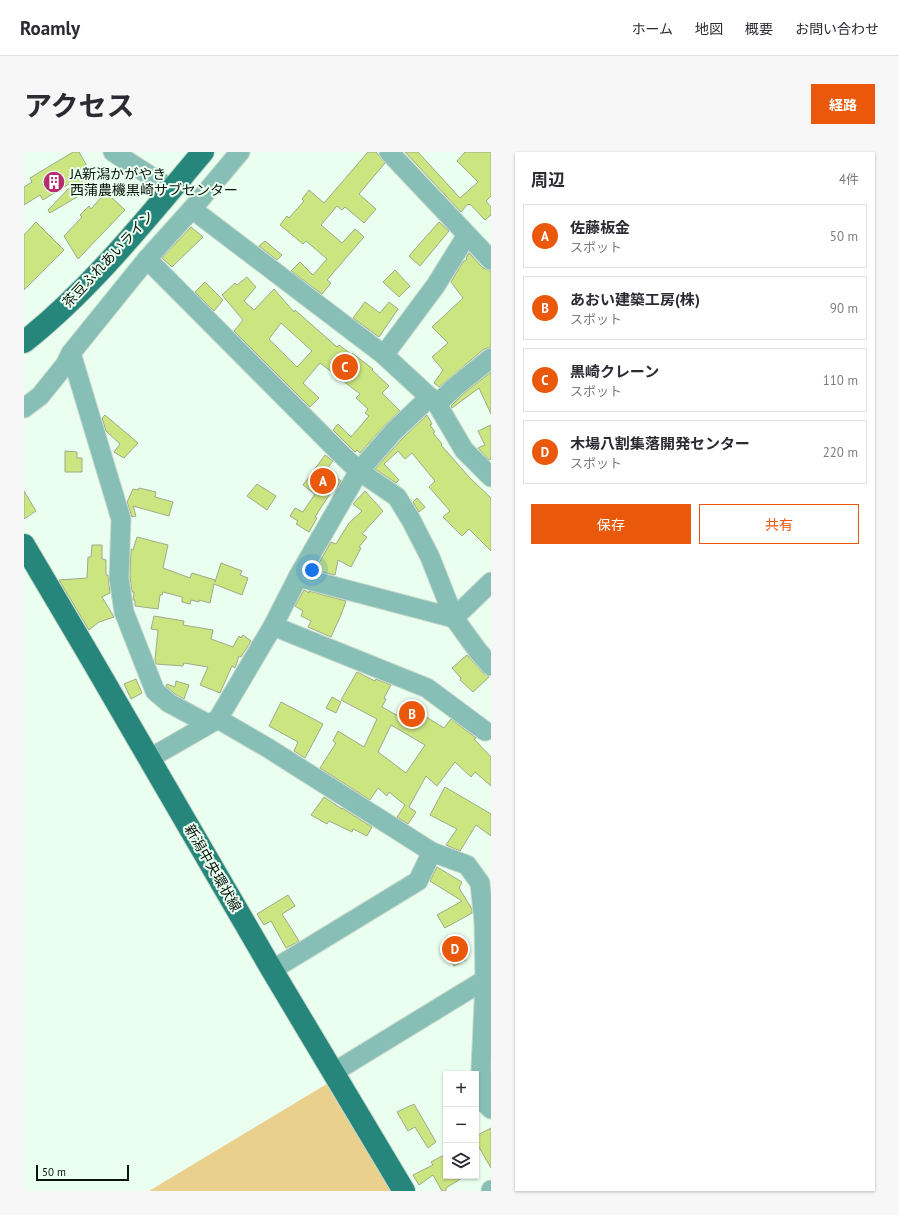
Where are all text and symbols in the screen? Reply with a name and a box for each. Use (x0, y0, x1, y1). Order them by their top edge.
text: Roamly (20, 16, 80, 40)
text: ホーム (631, 20, 673, 38)
text: 地図 (695, 20, 723, 38)
text: 概要 (745, 20, 773, 38)
text: お問い合わせ (795, 20, 879, 38)
button: 経路 (811, 84, 875, 124)
text: アクセス (24, 87, 135, 124)
place label: JA新潟かがやき 西蒲農機黒崎サブセンター (69, 165, 238, 199)
building icon: JA新潟かがやき 西蒲農機黒崎サブセンター (41, 169, 67, 195)
text: 周辺 (531, 169, 565, 191)
text: 4件 (839, 171, 859, 188)
street label: 茶豆ふれあいライン (58, 207, 158, 311)
text: 佐藤板金 (570, 218, 630, 237)
text: A (541, 228, 549, 245)
text: 50 m (830, 228, 858, 245)
text: スポット (570, 239, 622, 256)
text: あおい建築工房(株) (570, 290, 700, 309)
text: B (541, 300, 549, 317)
text: 90 m (830, 300, 858, 317)
text: スポット (570, 311, 622, 328)
pin: C (332, 352, 358, 382)
text: 黒崎クレーン (570, 362, 659, 381)
text: C (541, 372, 549, 389)
text: 110 m (823, 372, 858, 389)
text: スポット (570, 383, 622, 400)
text: 木場八割集落開発センター (570, 434, 750, 453)
text: D (541, 444, 549, 461)
text: 220 m (823, 444, 858, 461)
text: スポット (570, 455, 622, 472)
pin: A (310, 466, 336, 496)
button: 保存 (531, 504, 691, 544)
button: 共有 (699, 504, 859, 544)
your location (302, 560, 322, 580)
pin: B (399, 699, 425, 729)
street label: 新潟中央環状線 (181, 821, 245, 915)
pin: D (442, 934, 468, 964)
map controls (443, 1071, 479, 1179)
button: + (443, 1071, 479, 1107)
button: − (443, 1107, 479, 1143)
button: layers (443, 1143, 479, 1179)
scale bar (36, 1163, 129, 1182)
text: 50 m (42, 1165, 66, 1179)

